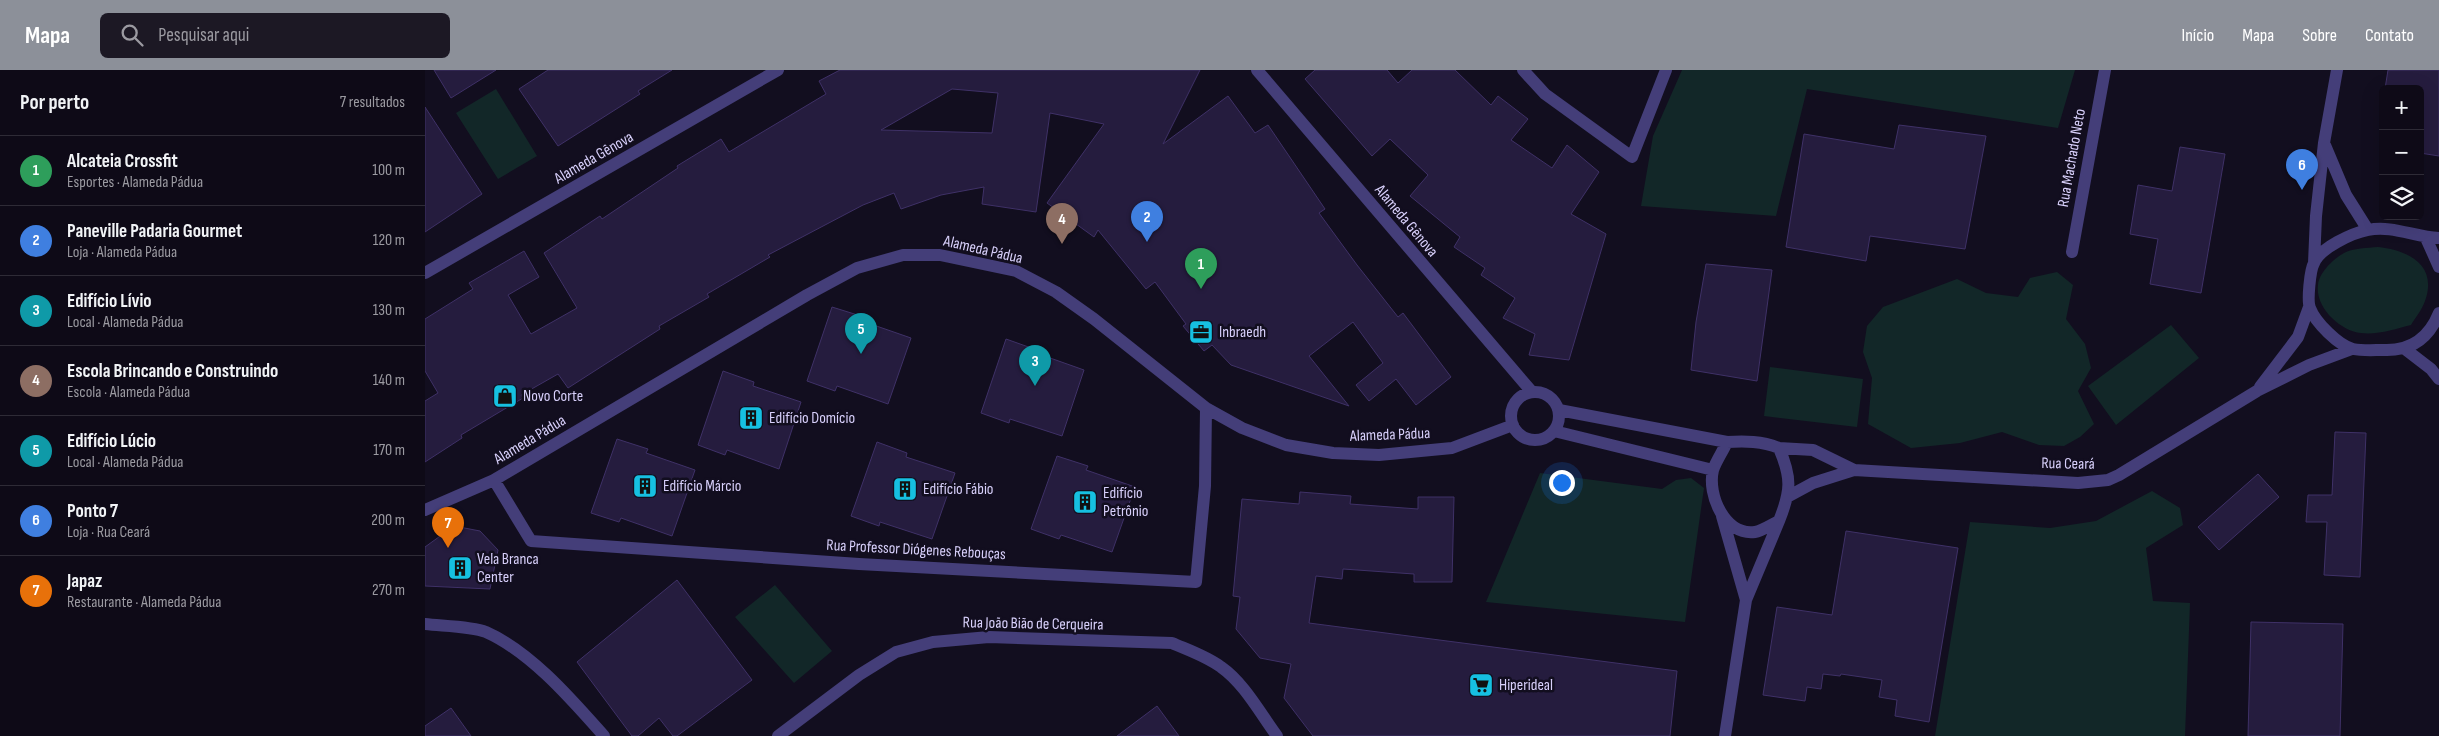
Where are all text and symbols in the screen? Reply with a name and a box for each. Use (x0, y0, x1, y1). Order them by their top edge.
search box (100, 13, 450, 58)
text: Mapa (25, 21, 70, 50)
icon: search (118, 21, 146, 49)
text: Pesquisar aqui (158, 24, 249, 47)
text: Início (2182, 25, 2214, 46)
text: Mapa (2242, 25, 2274, 46)
text: Sobre (2302, 25, 2337, 46)
text: Contato (2365, 25, 2414, 46)
map controls (2379, 85, 2424, 220)
button: + (2379, 85, 2424, 130)
text: Por perto (20, 90, 89, 115)
text: 7 resultados (340, 93, 405, 112)
street label: Rua Machado Neto (2054, 107, 2090, 209)
street label: Alameda Gênova (550, 128, 637, 189)
button: − (2379, 130, 2424, 175)
pin: 6 (2286, 149, 2318, 190)
text: Alcateia Crossfit (67, 150, 178, 173)
text: 1 (33, 161, 39, 180)
text: 100 m (372, 161, 405, 180)
text: Esportes · Alameda Pádua (67, 173, 203, 192)
button: layers (2379, 175, 2424, 220)
street label: Alameda Gênova (1370, 180, 1442, 261)
pin: 2 (1131, 201, 1163, 242)
pin: 4 (1046, 203, 1078, 244)
text: Paneville Padaria Gourmet (67, 220, 242, 243)
text: 2 (32, 231, 40, 250)
text: 120 m (373, 231, 405, 250)
street label: Alameda Pádua (941, 231, 1024, 268)
text: Loja · Alameda Pádua (67, 243, 177, 262)
pin: 1 (1185, 248, 1217, 289)
text: Edifício Lívio (67, 290, 152, 313)
text: 3 (32, 301, 40, 320)
text: 130 m (373, 301, 405, 320)
text: Local · Alameda Pádua (67, 313, 183, 332)
pin: 5 (845, 313, 877, 354)
office icon: Inbraedh (1188, 319, 1214, 345)
place label: Inbraedh (1219, 323, 1266, 342)
pin: 3 (1019, 345, 1051, 386)
text: Escola Brincando e Construindo (67, 360, 278, 383)
text: 4 (32, 371, 40, 390)
text: 140 m (373, 371, 405, 390)
text: Escola · Alameda Pádua (67, 383, 190, 402)
shop icon: Novo Corte (492, 383, 518, 409)
place label: Novo Corte (523, 387, 583, 406)
building icon: Edifício Domício (738, 405, 764, 431)
place label: Edifício Domício (769, 409, 855, 428)
street label: Alameda Pádua (490, 411, 569, 469)
street label: Alameda Pádua (1348, 424, 1431, 446)
text: Edifício Lúcio (67, 430, 156, 453)
text: 5 (32, 441, 40, 460)
text: 170 m (373, 441, 405, 460)
text: Local · Alameda Pádua (67, 453, 183, 472)
street label: Rua Ceará (2041, 454, 2095, 474)
your location (1549, 470, 1575, 496)
building icon: Edifício Márcio (632, 473, 658, 499)
building icon: Edifício Fábio (892, 476, 918, 502)
place label: Edifício Márcio (663, 477, 741, 496)
place label: Edifício Fábio (923, 480, 994, 499)
place label: Edifício Petrônio (1103, 484, 1148, 521)
building icon: Edifício Petrônio (1072, 489, 1098, 515)
text: Ponto 7 (67, 500, 118, 523)
pin: 7 (432, 507, 464, 548)
text: 6 (32, 511, 40, 530)
text: 200 m (371, 511, 405, 530)
text: Loja · Rua Ceará (67, 523, 150, 542)
street label: Rua Professor Diógenes Rebouças (826, 536, 1006, 564)
place label: Vela Branca Center (477, 550, 539, 587)
building icon: Vela Branca Center (447, 555, 473, 581)
text: Japaz (67, 570, 102, 593)
text: 7 (33, 581, 39, 600)
text: 270 m (372, 581, 405, 600)
text: Restaurante · Alameda Pádua (67, 593, 221, 612)
street label: Rua João Bião de Cerqueira (962, 613, 1104, 635)
supermarket icon: Hiperideal (1468, 672, 1494, 698)
place label: Hiperideal (1499, 676, 1553, 695)

